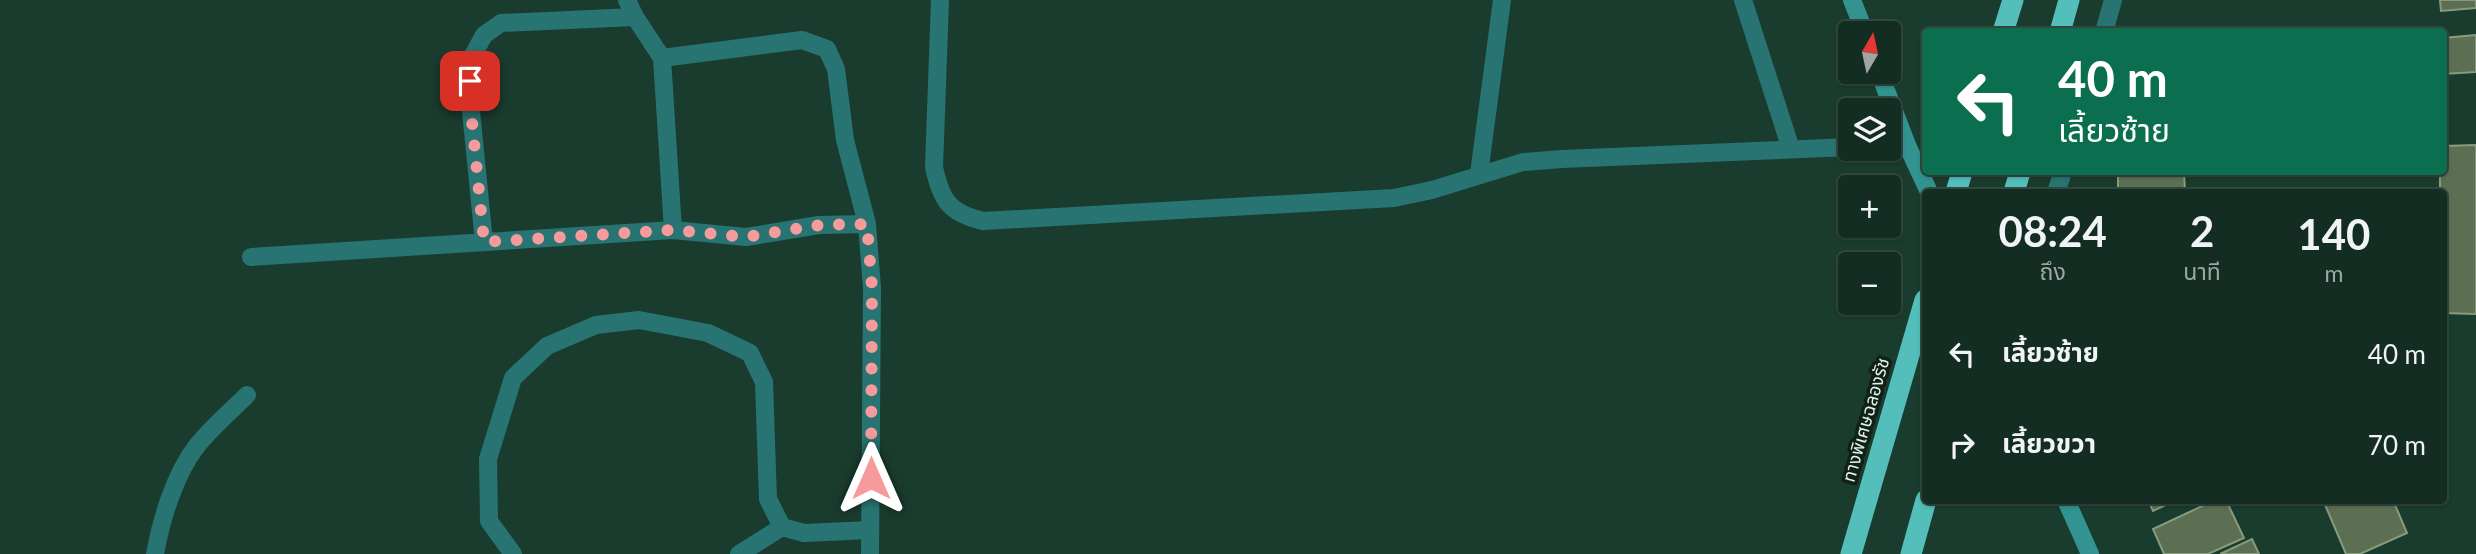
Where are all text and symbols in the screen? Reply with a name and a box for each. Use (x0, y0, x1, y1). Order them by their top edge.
north arrow (1838, 21, 1900, 84)
map controls (1838, 21, 1901, 315)
text: 40 m (2058, 49, 2168, 107)
pin (440, 51, 500, 111)
icon: left (1943, 56, 2034, 147)
icon: arrive (451, 62, 489, 100)
button: layers (1838, 98, 1901, 161)
text: เลี้ยวซ้าย (2058, 110, 2170, 149)
button: + (1838, 175, 1901, 238)
text: 08:24 (1999, 206, 2107, 256)
text: 2 (2190, 206, 2214, 256)
text: 140 (2297, 209, 2370, 259)
button: − (1838, 252, 1901, 315)
text: ถึง (2040, 257, 2066, 285)
text: นาที (2183, 257, 2221, 285)
text: m (2324, 259, 2343, 287)
icon: left (1943, 335, 1981, 373)
text: เลี้ยวซ้าย (2002, 336, 2099, 368)
text: 40 m (2368, 338, 2426, 370)
street label: ทางพิเศษฉลองรัช (1837, 355, 1893, 484)
icon: right (1943, 426, 1981, 464)
text: เลี้ยวขวา (2002, 427, 2096, 459)
text: 70 m (2368, 429, 2426, 461)
position arrow (834, 441, 908, 515)

